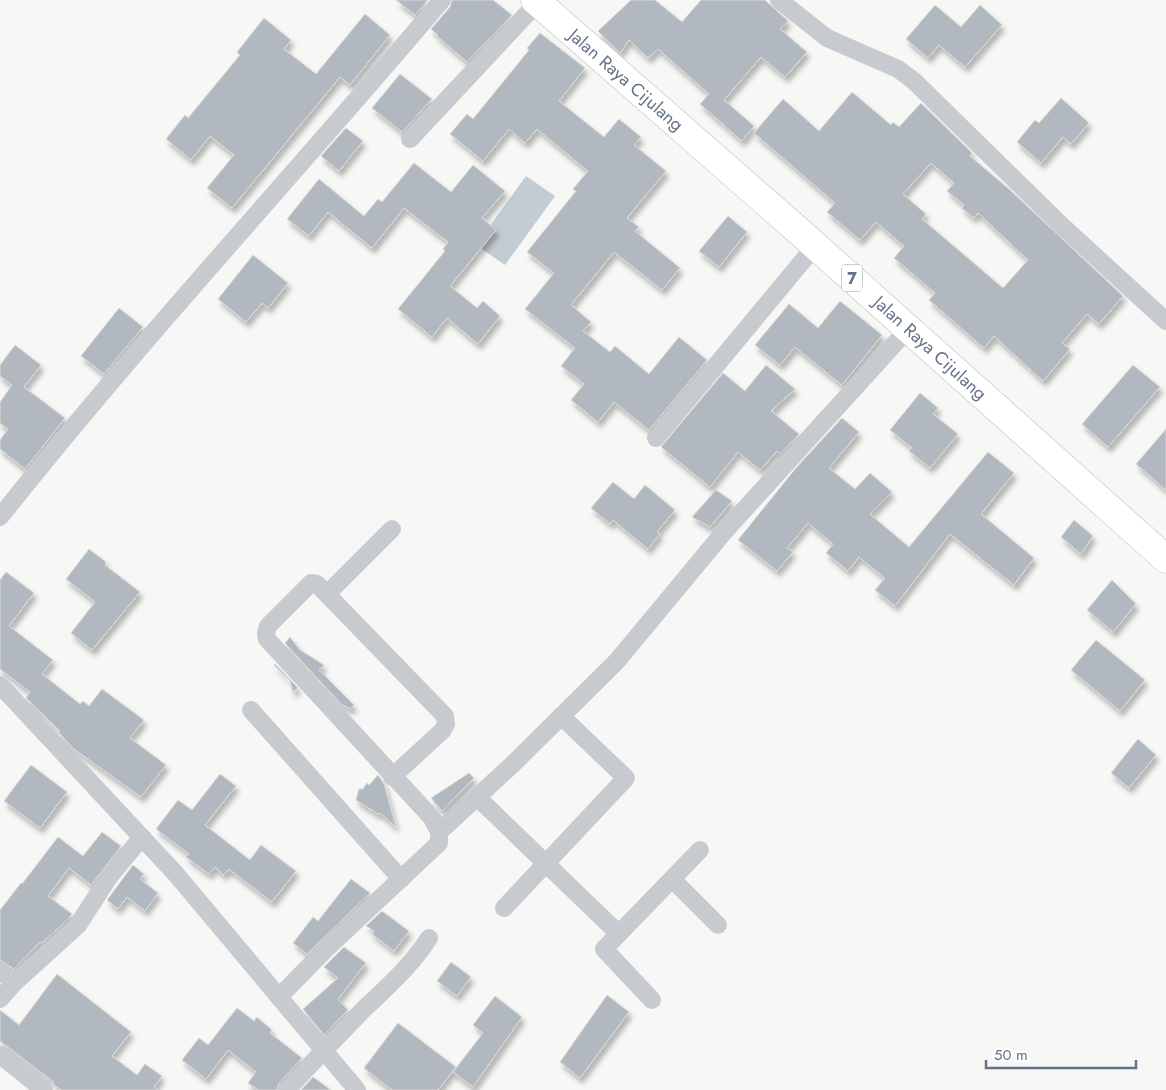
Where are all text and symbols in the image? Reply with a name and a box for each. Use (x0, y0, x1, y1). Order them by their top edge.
street label: Jalan Raya Cijulang (561, 21, 689, 137)
road number: 7 (842, 264, 862, 292)
street label: Jalan Raya Cijulang (866, 289, 992, 406)
scale bar (986, 1038, 1136, 1070)
text: 50 m (994, 1044, 1028, 1066)

